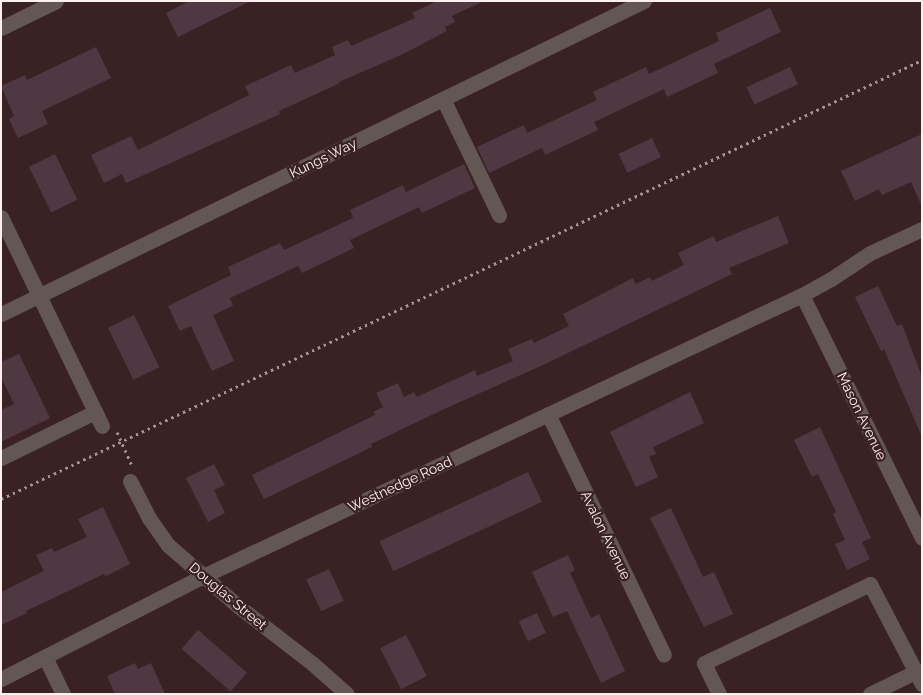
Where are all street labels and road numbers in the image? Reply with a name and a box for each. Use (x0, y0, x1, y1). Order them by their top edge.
street label: Kungs Way (286, 134, 360, 182)
street label: Mason Avenue (833, 369, 891, 463)
street label: Westnedge Road (345, 453, 455, 515)
street label: Avalon Avenue (577, 488, 635, 582)
street label: Douglas Street (186, 559, 270, 633)

